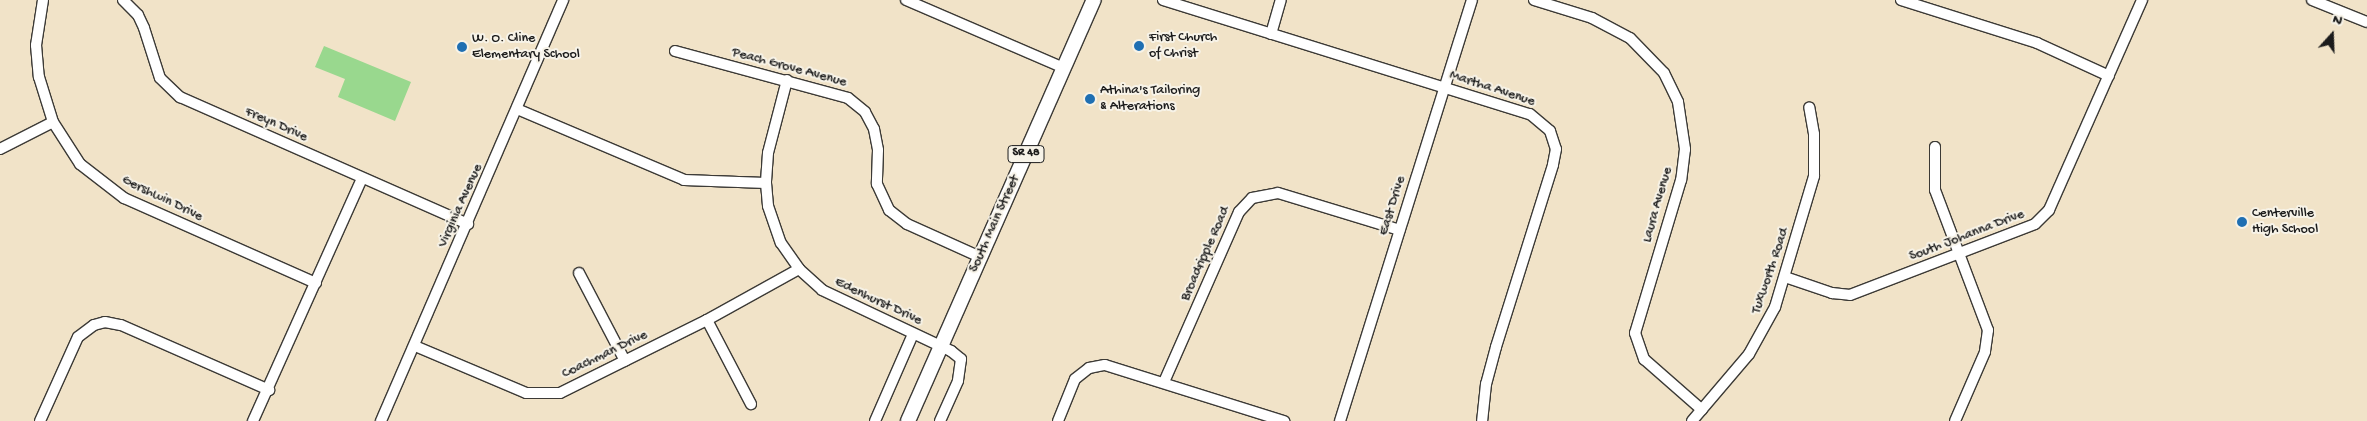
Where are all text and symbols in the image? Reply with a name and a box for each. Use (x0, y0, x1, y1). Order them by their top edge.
north arrow (2307, 10, 2357, 60)
text: N (2330, 11, 2344, 30)
place label: First Church of Christ (1149, 30, 1217, 62)
place label: W. O. Cline Elementary School (472, 31, 580, 64)
marker: First Church of Christ (1133, 40, 1145, 52)
marker: W. O. Cline Elementary School (456, 41, 468, 53)
street label: Peach Grove Avenue (730, 45, 848, 91)
street label: Martha Avenue (1447, 67, 1537, 111)
place label: Athina's Tailoring & Alterations (1100, 83, 1200, 115)
marker: Athina's Tailoring & Alterations (1084, 93, 1096, 105)
street label: Freyn Drive (242, 104, 310, 146)
road number: SR 48 (1007, 144, 1045, 164)
street label: Virginia Avenue (435, 162, 487, 250)
street label: Laura Avenue (1639, 165, 1677, 245)
street label: Gershwin Drive (119, 172, 205, 226)
street label: South Main Street (966, 173, 1024, 275)
street label: East Drive (1376, 174, 1410, 238)
street label: Broadripple Road (1178, 204, 1234, 304)
street label: South Johanna Drive (1907, 206, 2027, 266)
place label: Centerville High School (2252, 206, 2318, 238)
marker: Centerville High School (2236, 216, 2248, 228)
street label: Tuxworth Road (1748, 226, 1794, 316)
street label: Edenhurst Drive (832, 274, 924, 330)
street label: Coachman Drive (559, 327, 651, 383)

